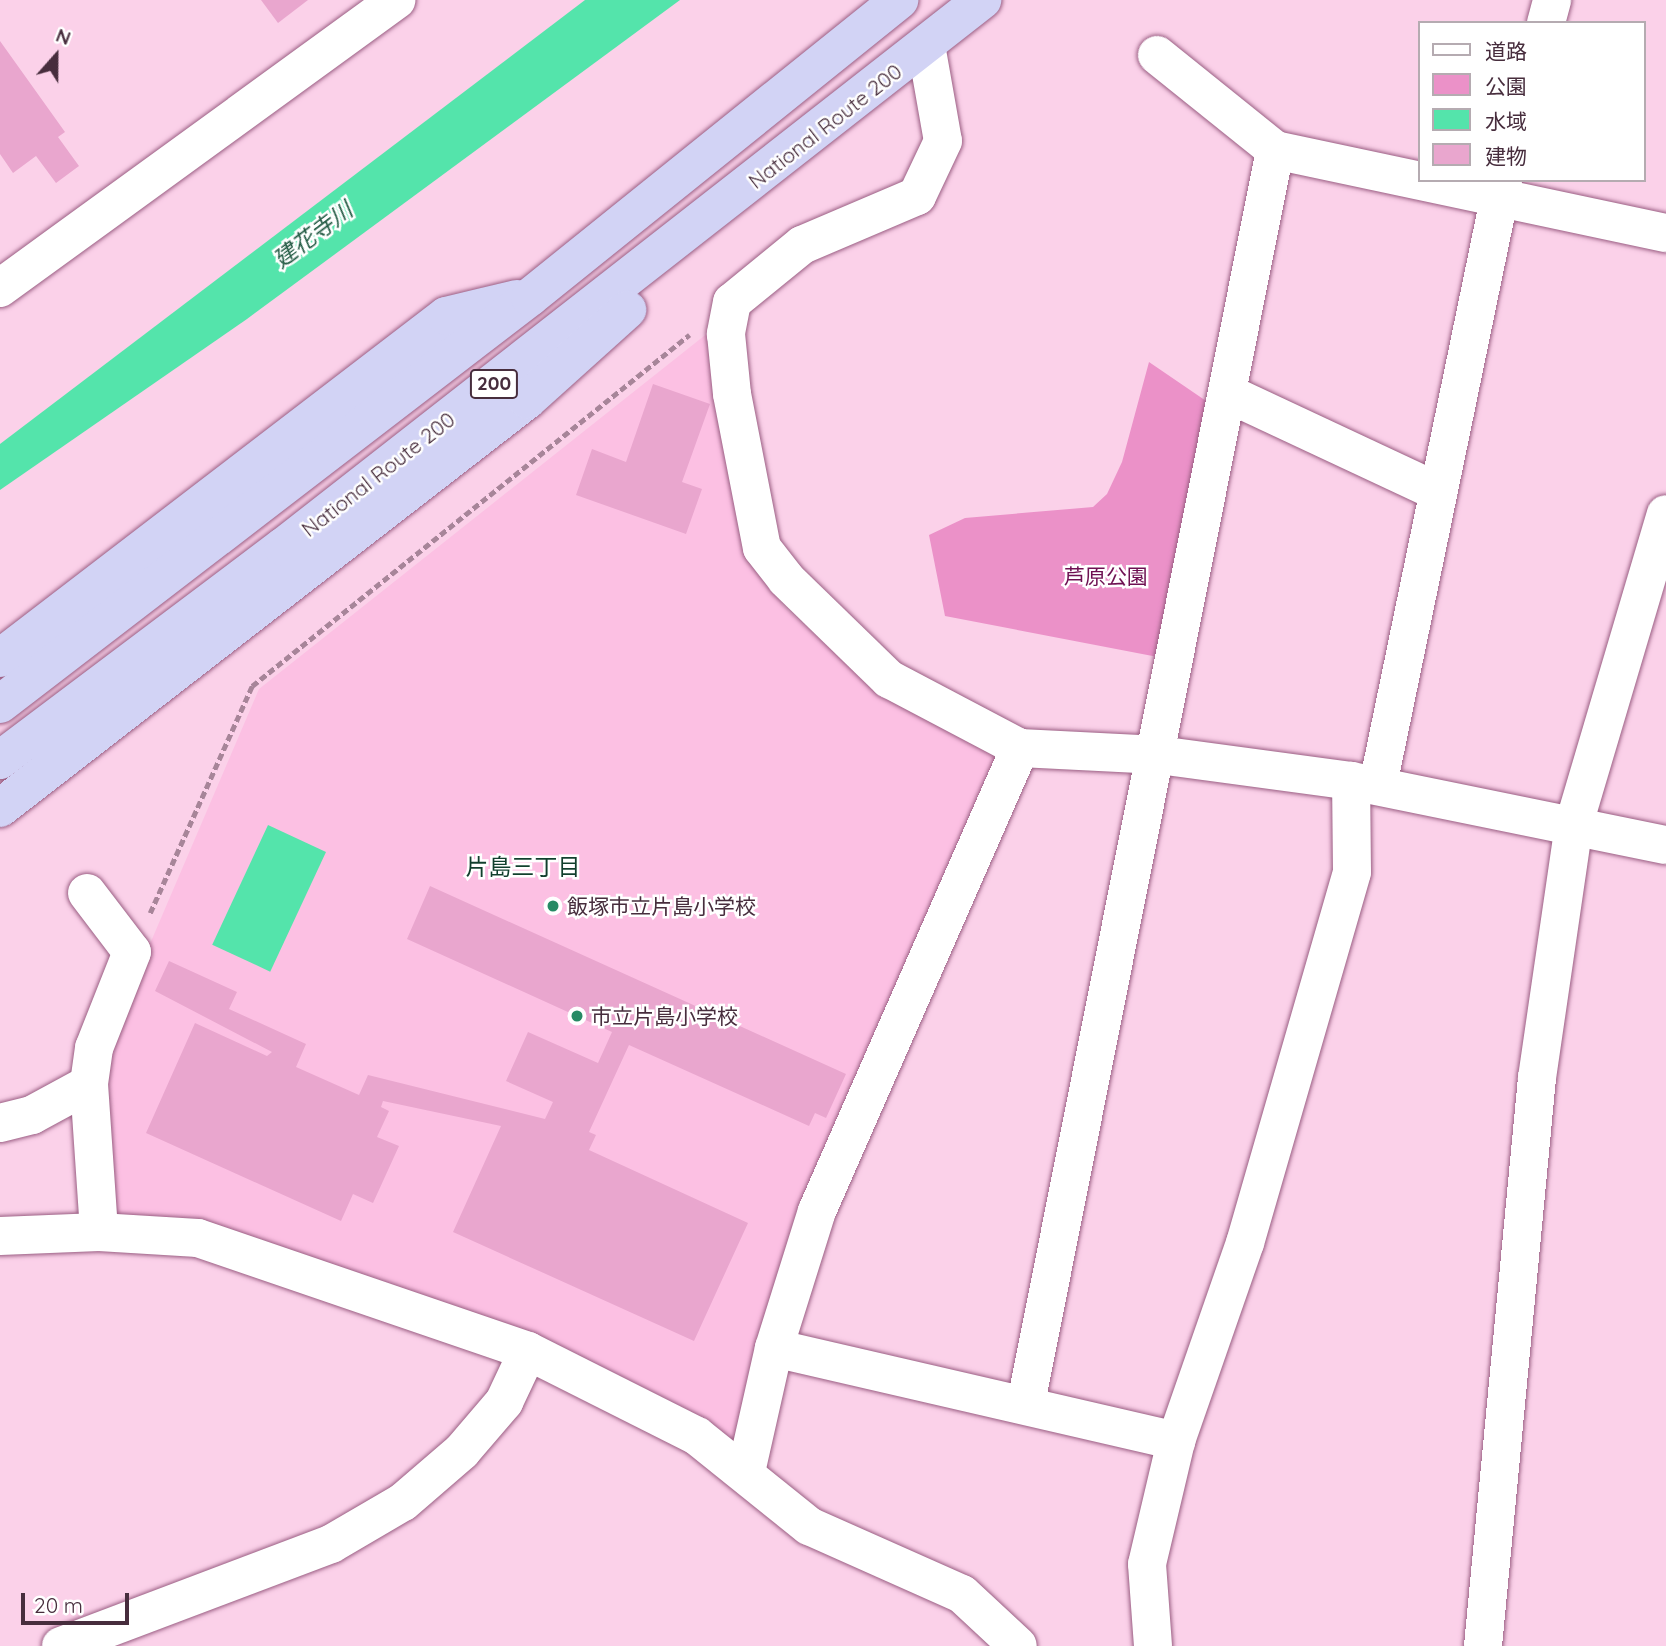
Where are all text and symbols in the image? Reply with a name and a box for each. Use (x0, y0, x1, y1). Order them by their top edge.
north arrow (21, 21, 91, 91)
legend (1418, 21, 1645, 182)
text: N (53, 23, 74, 50)
text: 道路 (1485, 38, 1527, 64)
street label: National Route 200 (743, 58, 907, 194)
text: 公園 (1485, 73, 1527, 99)
text: 水域 (1485, 108, 1527, 134)
text: 建物 (1485, 143, 1527, 169)
water label: 建花寺川 (268, 196, 358, 274)
road number: 200 (470, 368, 518, 400)
street label: National Route 200 (296, 406, 460, 542)
park label: 芦原公園 (1064, 563, 1148, 589)
district label: 片島三丁目 (466, 853, 580, 881)
place label: 飯塚市立片島小学校 (567, 893, 756, 919)
marker: 飯塚市立片島小学校 (545, 898, 561, 914)
place label: 市立片島小学校 (591, 1003, 738, 1029)
marker: 市立片島小学校 (569, 1008, 585, 1024)
scale bar (24, 1580, 133, 1624)
text: 20 m (34, 1592, 83, 1618)

